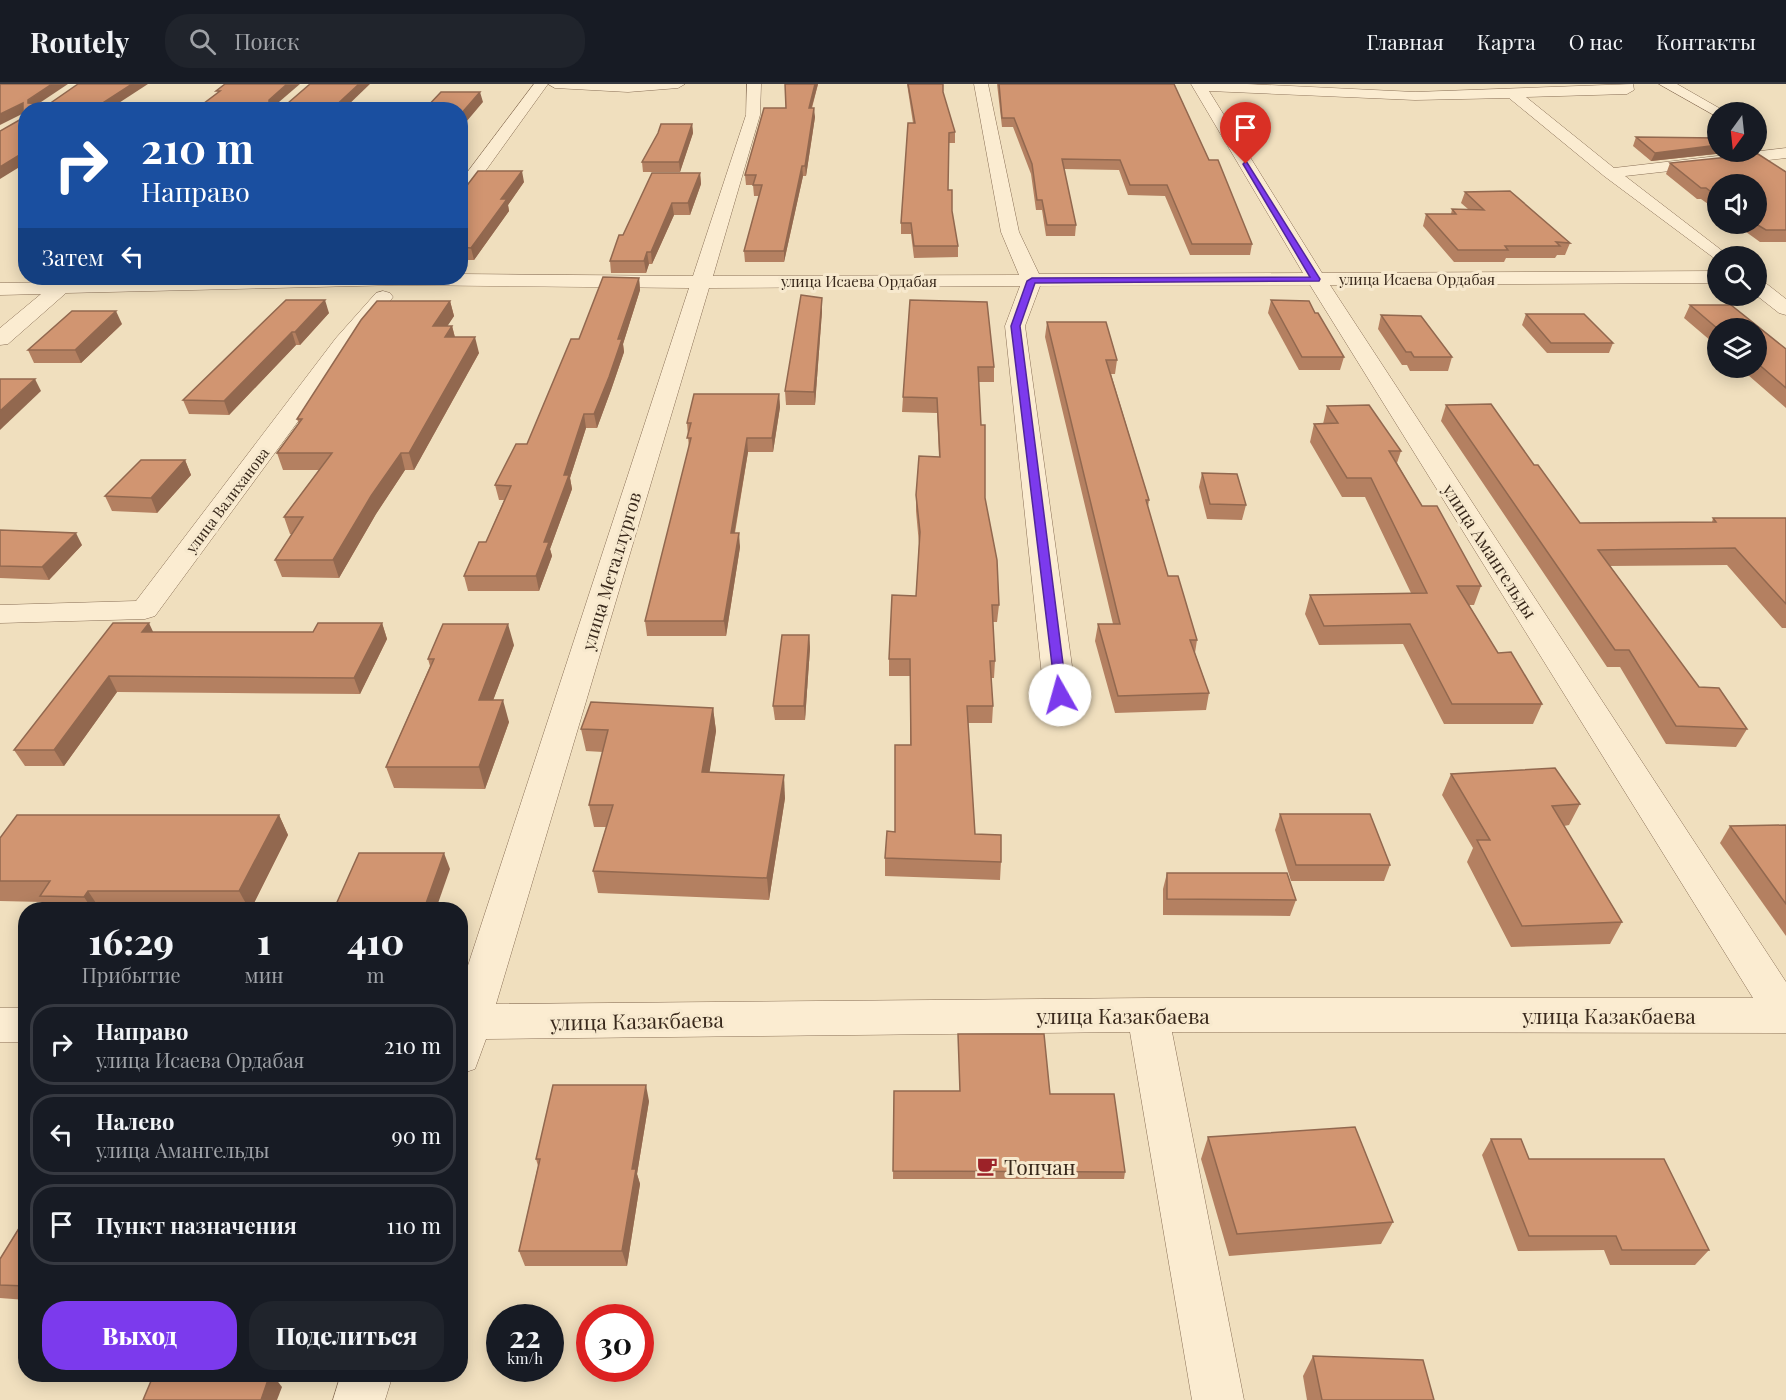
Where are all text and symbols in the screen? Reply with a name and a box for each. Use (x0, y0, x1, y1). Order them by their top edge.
search box (165, 14, 585, 68)
text: Routely (30, 23, 129, 60)
icon: search (186, 25, 219, 58)
text: Поиск (234, 26, 300, 56)
text: Главная (1366, 27, 1444, 55)
text: Карта (1477, 27, 1536, 55)
text: О нас (1569, 27, 1623, 55)
text: Контакты (1656, 27, 1756, 55)
pin (1220, 102, 1271, 164)
north arrow (1707, 102, 1767, 162)
map controls (1707, 102, 1767, 378)
icon: arrive (1229, 111, 1262, 144)
text: 210 m (141, 119, 254, 175)
icon: right (42, 126, 120, 204)
text: Направо (141, 173, 250, 209)
button: sound (1707, 174, 1767, 234)
icon: left (116, 240, 149, 273)
text: Затем (42, 242, 104, 272)
button: search (1707, 246, 1767, 306)
street label: улица Исаева Ордабая (1338, 269, 1495, 289)
street label: улица Исаева Ордабая (780, 271, 937, 291)
button: layers (1707, 318, 1767, 378)
street label: улица Валиханова (180, 443, 274, 558)
street label: улица Амангельды (1437, 478, 1543, 623)
street label: улица Металлургов (575, 489, 647, 654)
position arrow (1028, 663, 1092, 727)
text: 16:29 (89, 916, 174, 964)
text: 1 (257, 916, 271, 964)
text: 410 (347, 916, 404, 964)
text: Прибытие (82, 961, 181, 988)
text: мин (244, 961, 283, 988)
text: m (367, 961, 385, 988)
street label: улица Казакбаева (1035, 1001, 1210, 1029)
street label: улица Казакбаева (1521, 1001, 1696, 1029)
street label: улица Казакбаева (549, 1004, 725, 1036)
text: Направо (96, 1016, 189, 1046)
icon: right (45, 1028, 78, 1061)
text: 210 m (384, 1030, 441, 1060)
text: улица Исаева Ордабая (96, 1046, 304, 1073)
text: Налево (96, 1106, 174, 1136)
icon: left (45, 1118, 78, 1151)
text: 90 m (392, 1120, 441, 1150)
text: улица Амангельды (96, 1136, 269, 1163)
place label: Топчан (1004, 1152, 1076, 1180)
cafe icon: Топчан (975, 1154, 999, 1178)
icon: arrive (45, 1208, 78, 1241)
text: Пункт назначения (96, 1210, 297, 1240)
text: 110 m (387, 1210, 441, 1240)
button: Выход (42, 1301, 237, 1370)
button: Поделиться (249, 1301, 444, 1370)
speed limit sign: 30 (576, 1304, 654, 1382)
text: 22 (509, 1316, 541, 1356)
text: km/h (507, 1348, 543, 1368)

